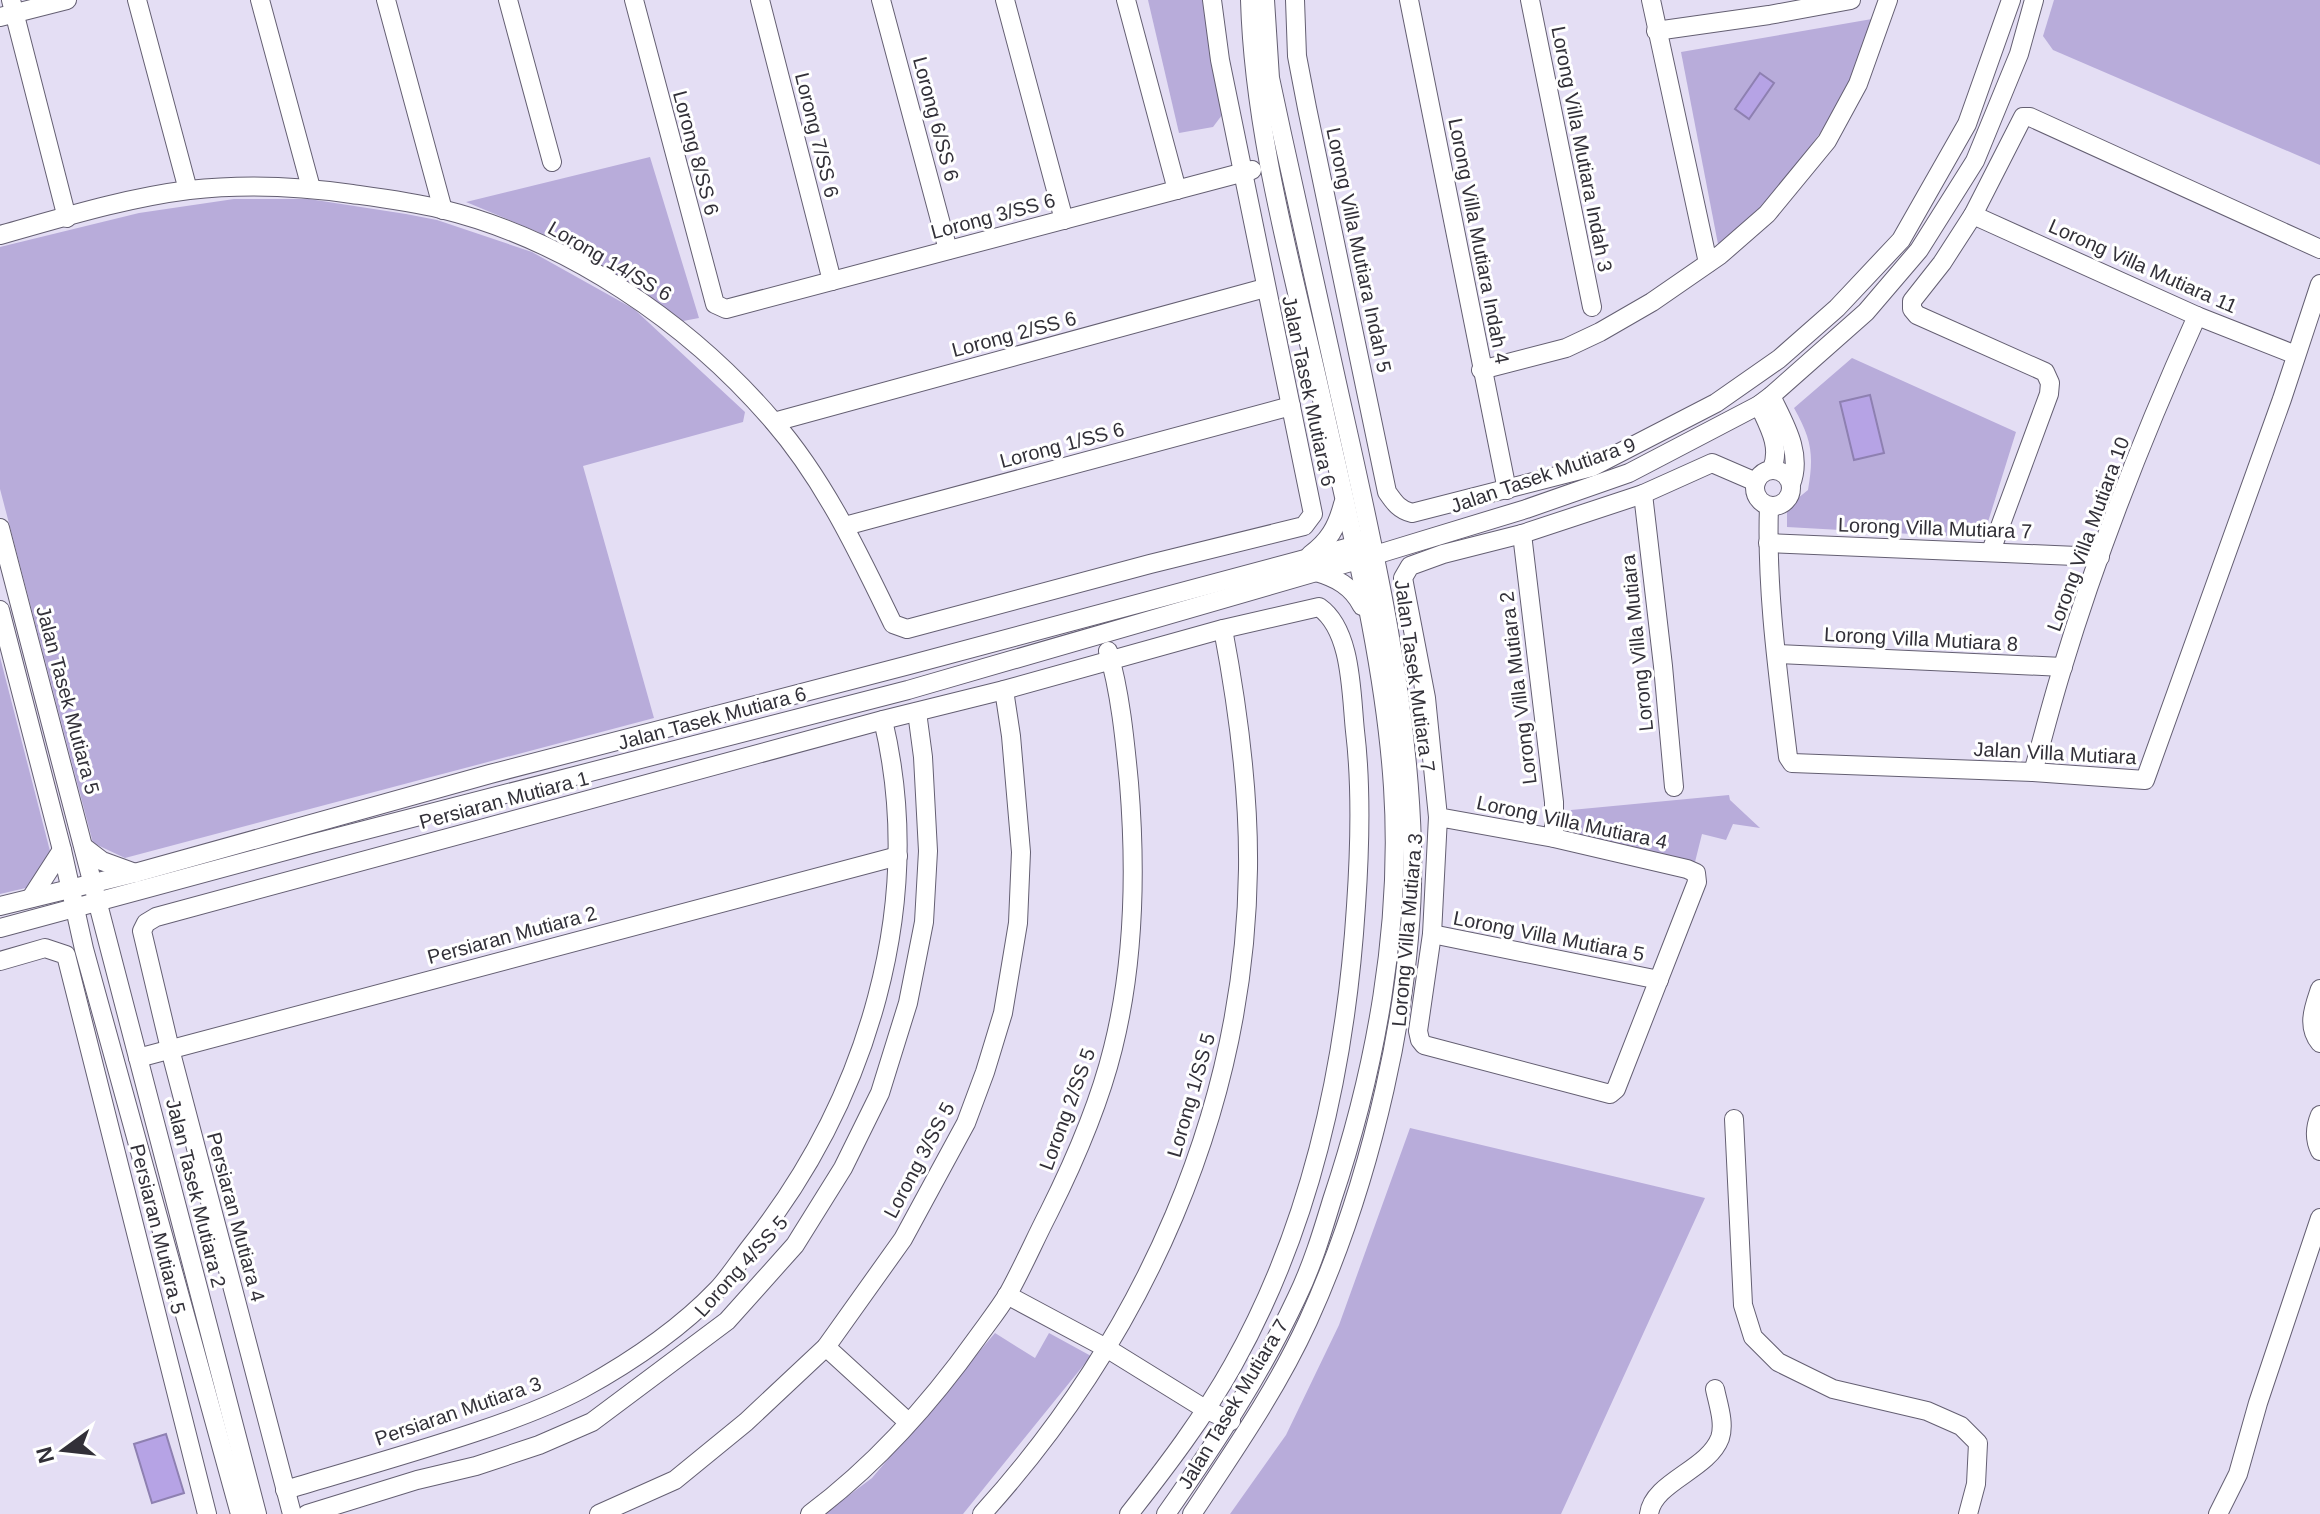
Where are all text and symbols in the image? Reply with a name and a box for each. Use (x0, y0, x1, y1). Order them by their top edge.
street label: Lorong Villa Mutiara Indah 3 (1547, 24, 1617, 274)
street label: Lorong 6/SS 6 (909, 54, 963, 184)
street label: Lorong 7/SS 6 (791, 70, 843, 200)
street label: Lorong 8/SS 6 (669, 88, 723, 218)
street label: Lorong Villa Mutiara Indah 4 (1444, 116, 1514, 366)
street label: Lorong Villa Mutiara Indah 5 (1322, 126, 1396, 374)
street label: Lorong 3/SS 6 (928, 189, 1058, 243)
street label: Lorong Villa Mutiara 11 (2045, 214, 2241, 318)
street label: Lorong 14/SS 6 (544, 217, 676, 305)
street label: Jalan Tasek Mutiara 6 (1278, 294, 1340, 488)
street label: Lorong 2/SS 6 (949, 307, 1079, 361)
street label: Lorong 1/SS 6 (997, 418, 1127, 472)
street label: Jalan Tasek Mutiara 9 (1448, 433, 1638, 517)
street label: Lorong Villa Mutiara 10 (2043, 434, 2133, 634)
street label: Lorong Villa Mutiara 7 (1838, 514, 2032, 542)
street label: Lorong Villa Mutiara (1617, 553, 1657, 732)
street label: Jalan Tasek Mutiara 7 (1391, 578, 1439, 774)
street label: Lorong Villa Mutiara 2 (1495, 590, 1541, 786)
street label: Jalan Tasek Mutiara 5 (32, 603, 104, 797)
street label: Lorong Villa Mutiara 8 (1823, 623, 2019, 655)
street label: Jalan Tasek Mutiara 6 (615, 682, 809, 754)
street label: Jalan Villa Mutiara (1973, 738, 2138, 768)
street label: Persiaran Mutiara 1 (417, 767, 591, 833)
street label: Lorong Villa Mutiara 4 (1475, 791, 1669, 853)
street label: Lorong Villa Mutiara 3 (1388, 832, 1426, 1028)
street label: Persiaran Mutiara 2 (425, 902, 599, 968)
street label: Lorong Villa Mutiara 5 (1452, 907, 1646, 965)
street label: Lorong 1/SS 5 (1163, 1031, 1219, 1159)
street label: Lorong 2/SS 5 (1035, 1045, 1099, 1173)
street label: Jalan Tasek Mutiara 2 (162, 1096, 230, 1290)
street label: Lorong 3/SS 5 (879, 1098, 959, 1222)
street label: Persiaran Mutiara 4 (203, 1130, 269, 1304)
street label: Persiaran Mutiara 5 (126, 1142, 190, 1316)
street label: Lorong 4/SS 5 (690, 1211, 792, 1321)
street label: Jalan Tasek Mutiara 7 (1174, 1315, 1292, 1493)
street label: Persiaran Mutiara 3 (372, 1372, 544, 1450)
north arrow (24, 1410, 104, 1490)
text: N (31, 1444, 59, 1466)

